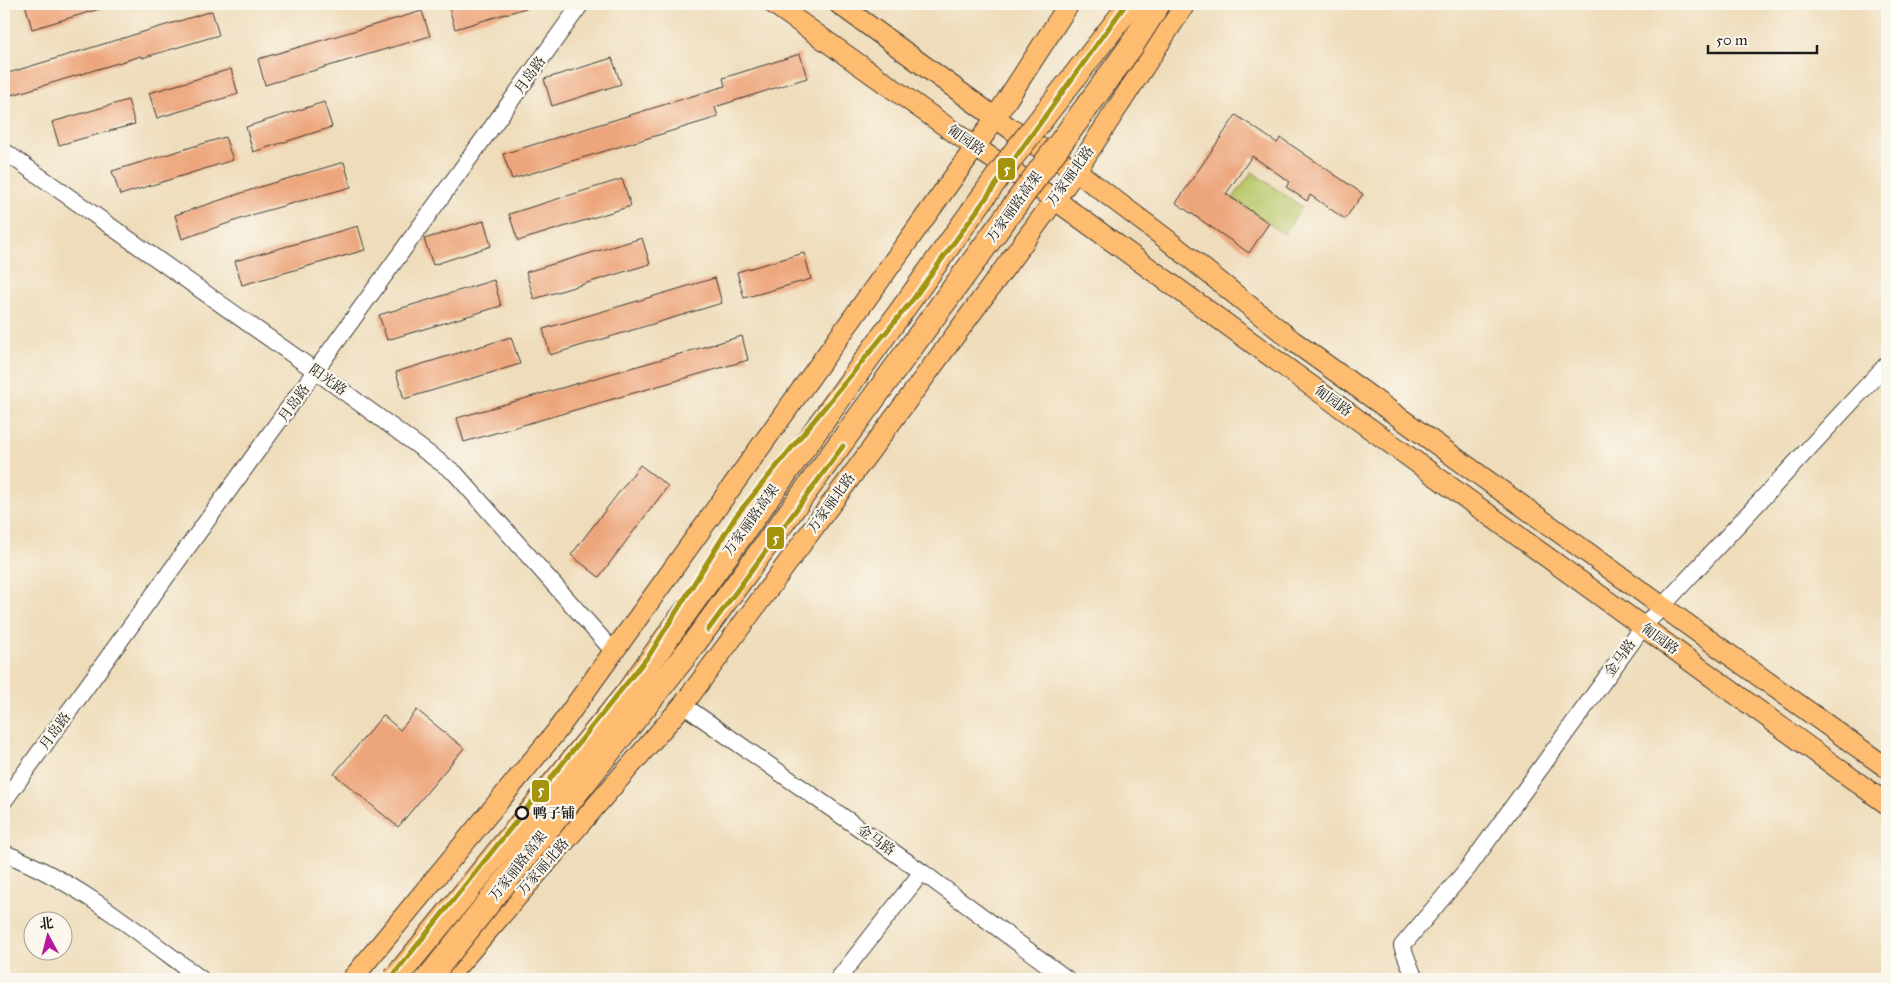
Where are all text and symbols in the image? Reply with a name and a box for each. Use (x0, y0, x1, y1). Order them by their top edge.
scale bar (1708, 22, 1817, 54)
text: 50 m (1716, 31, 1748, 49)
street label: 月岛路 (511, 53, 549, 97)
street label: 匍园路 (944, 121, 988, 159)
street label: 万家丽北路 (1043, 143, 1097, 209)
line badge: 5 (997, 157, 1016, 181)
text: 5 (1004, 161, 1011, 178)
street label: 万家丽路高架 (982, 168, 1046, 246)
street label: 阳光路 (306, 361, 350, 399)
street label: 月岛路 (275, 381, 313, 425)
street label: 匍园路 (1311, 382, 1355, 420)
street label: 万家丽北路 (804, 470, 858, 536)
street label: 万家丽路高架 (719, 481, 783, 559)
line badge: 5 (766, 526, 785, 550)
text: 5 (773, 530, 780, 547)
street label: 匍园路 (1638, 620, 1682, 658)
street label: 金马路 (1601, 636, 1639, 680)
street label: 月岛路 (36, 709, 74, 753)
line badge: 5 (531, 779, 550, 803)
text: 5 (538, 782, 545, 799)
place label: 鸭子铺 (533, 805, 575, 822)
marker: 鸭子铺 (515, 806, 529, 820)
street label: 金马路 (854, 821, 898, 859)
street label: 万家丽路高架 (485, 828, 551, 904)
street label: 万家丽北路 (514, 835, 572, 899)
north arrow (22, 910, 72, 960)
text: 北 (38, 914, 54, 933)

